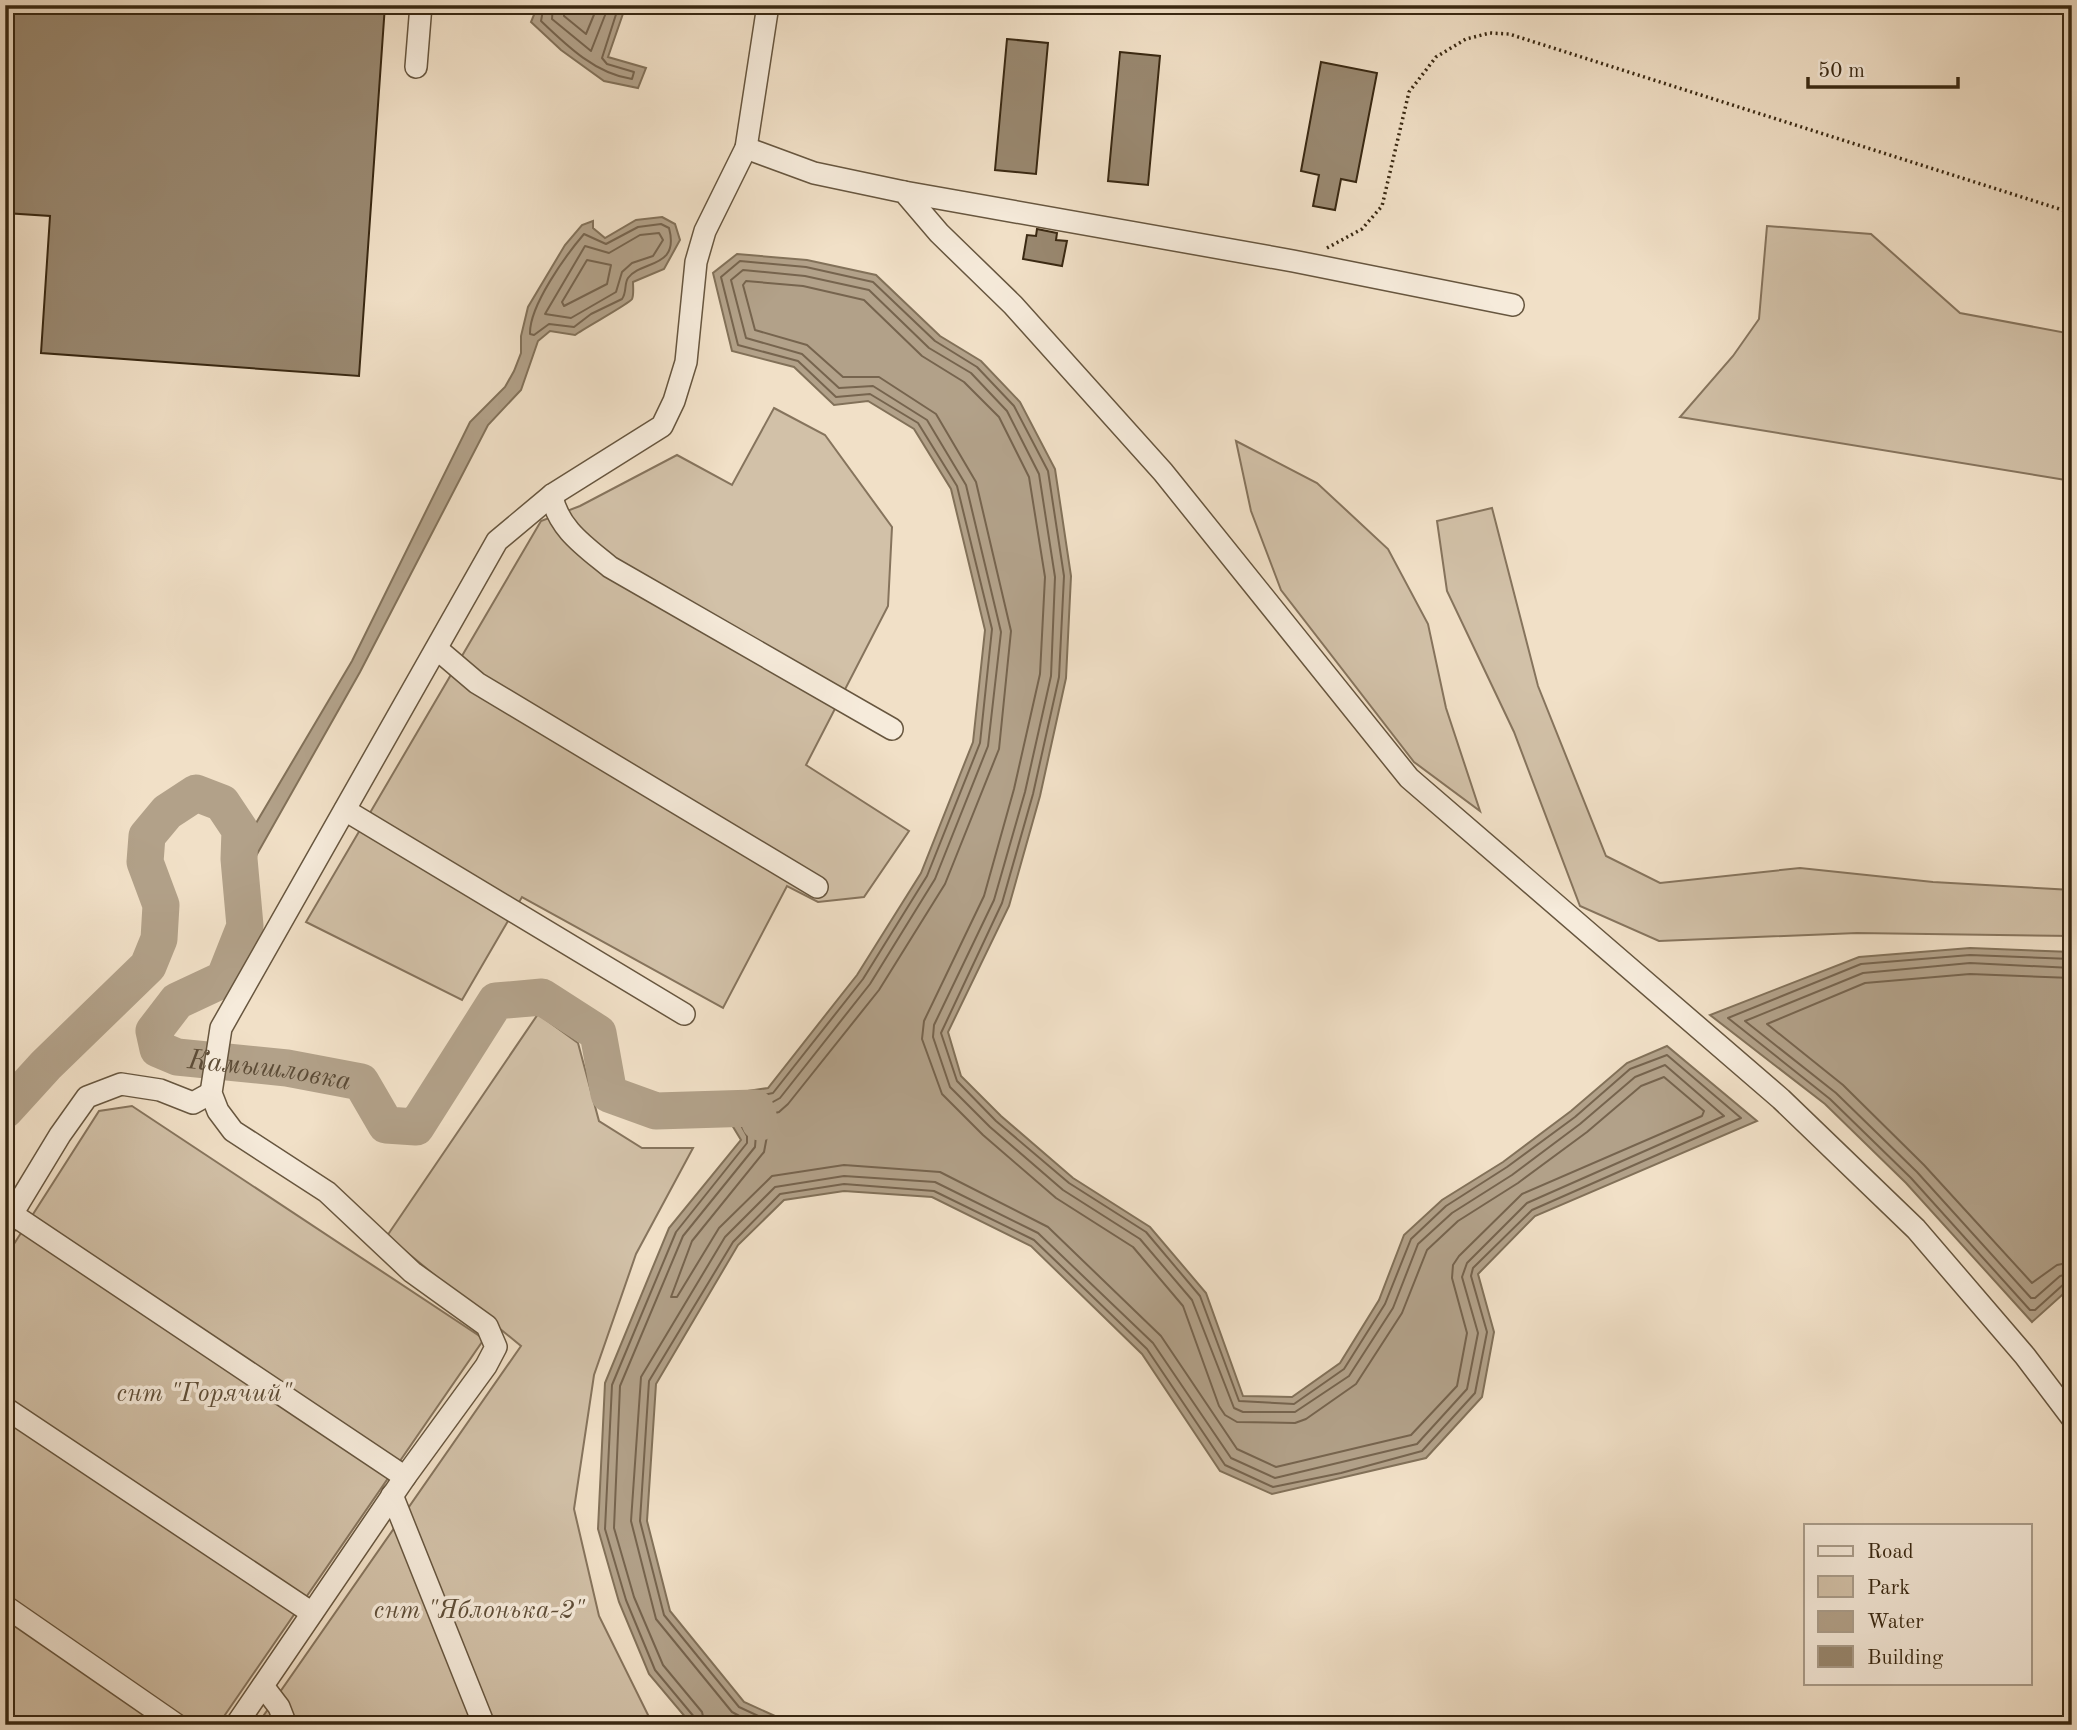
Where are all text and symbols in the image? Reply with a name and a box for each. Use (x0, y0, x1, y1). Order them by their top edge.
scale bar (1808, 46, 1958, 90)
text: 50 m (1818, 61, 1865, 82)
water label: Камышловка (185, 1047, 353, 1097)
park label: снт "Горячий" (116, 1381, 293, 1407)
legend (1804, 1524, 2032, 1684)
text: Road (1867, 1542, 1914, 1563)
text: Park (1867, 1578, 1910, 1599)
park label: снт "Яблонька-2" (373, 1598, 585, 1624)
text: Water (1867, 1612, 1924, 1633)
text: Building (1867, 1648, 1944, 1669)

